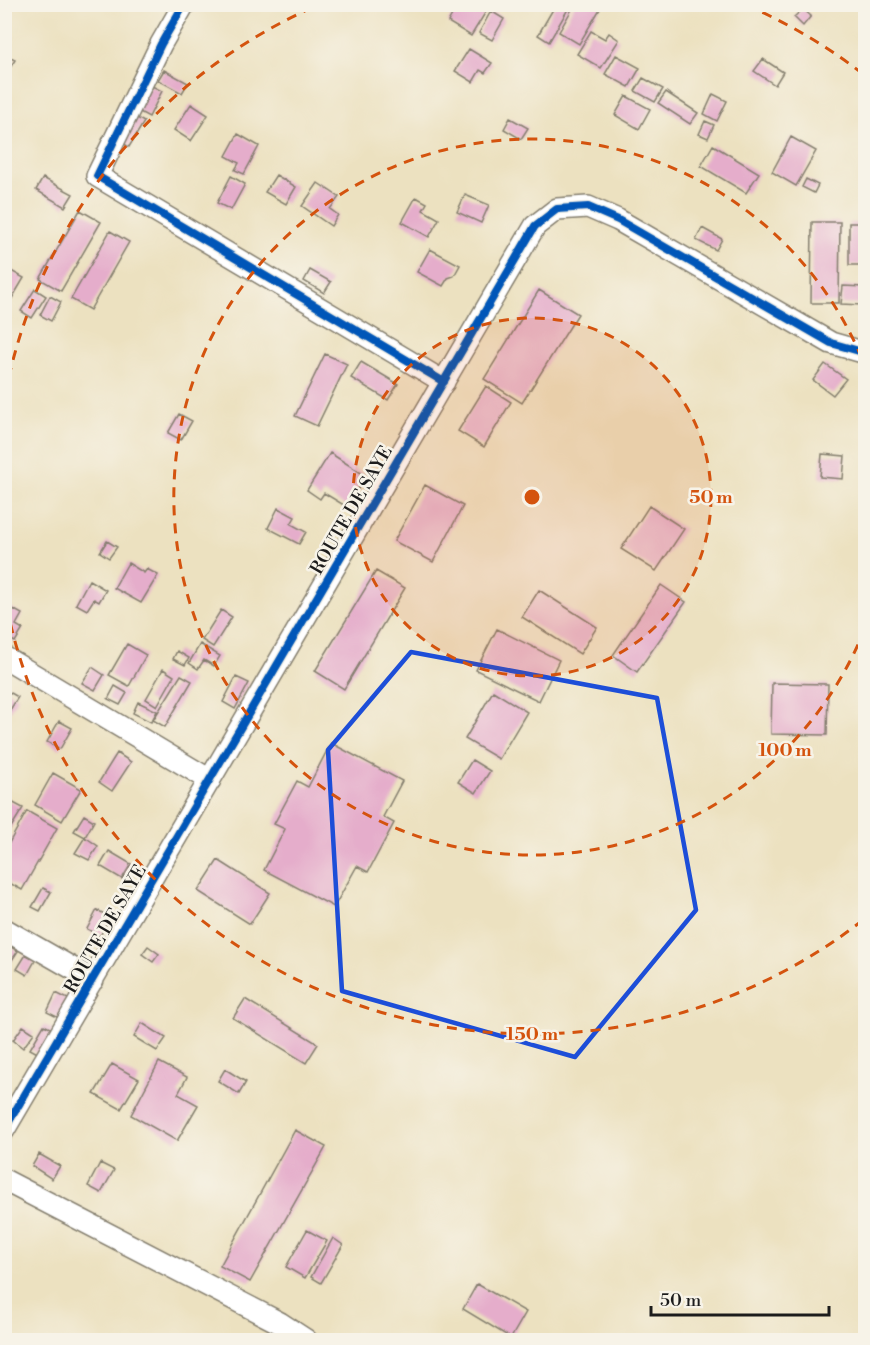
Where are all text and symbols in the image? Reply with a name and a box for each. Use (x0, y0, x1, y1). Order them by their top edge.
street label: ROUTE DE SAYE (305, 442, 398, 579)
text: 50 m (689, 486, 733, 509)
centre of rings (522, 487, 542, 507)
text: 100 m (758, 739, 812, 762)
street label: ROUTE DE SAYE (59, 861, 152, 998)
text: 150 m (506, 1023, 559, 1046)
scale bar (651, 1279, 830, 1317)
text: 50 m (660, 1289, 702, 1312)

